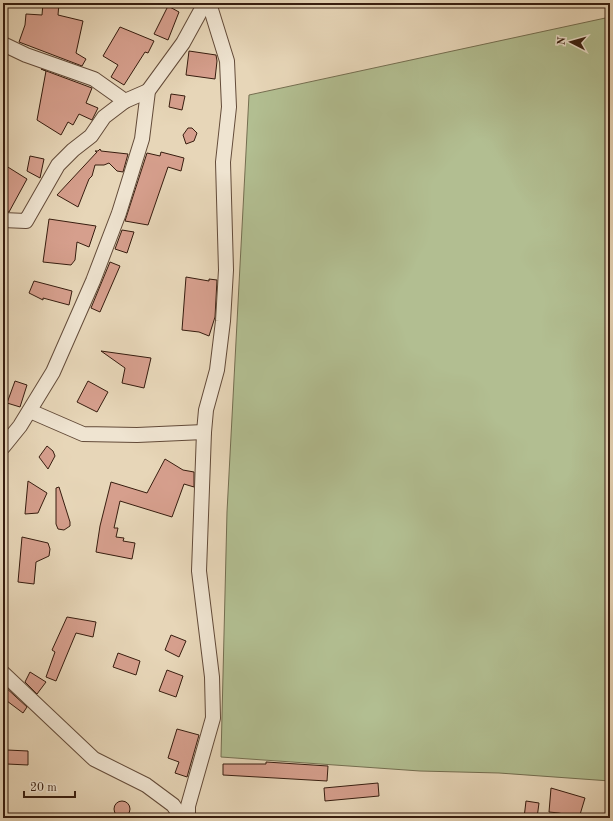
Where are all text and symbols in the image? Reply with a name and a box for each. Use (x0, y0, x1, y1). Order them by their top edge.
north arrow (551, 22, 591, 62)
text: N (557, 36, 569, 46)
scale bar (24, 773, 75, 799)
text: 20 m (30, 782, 57, 794)

